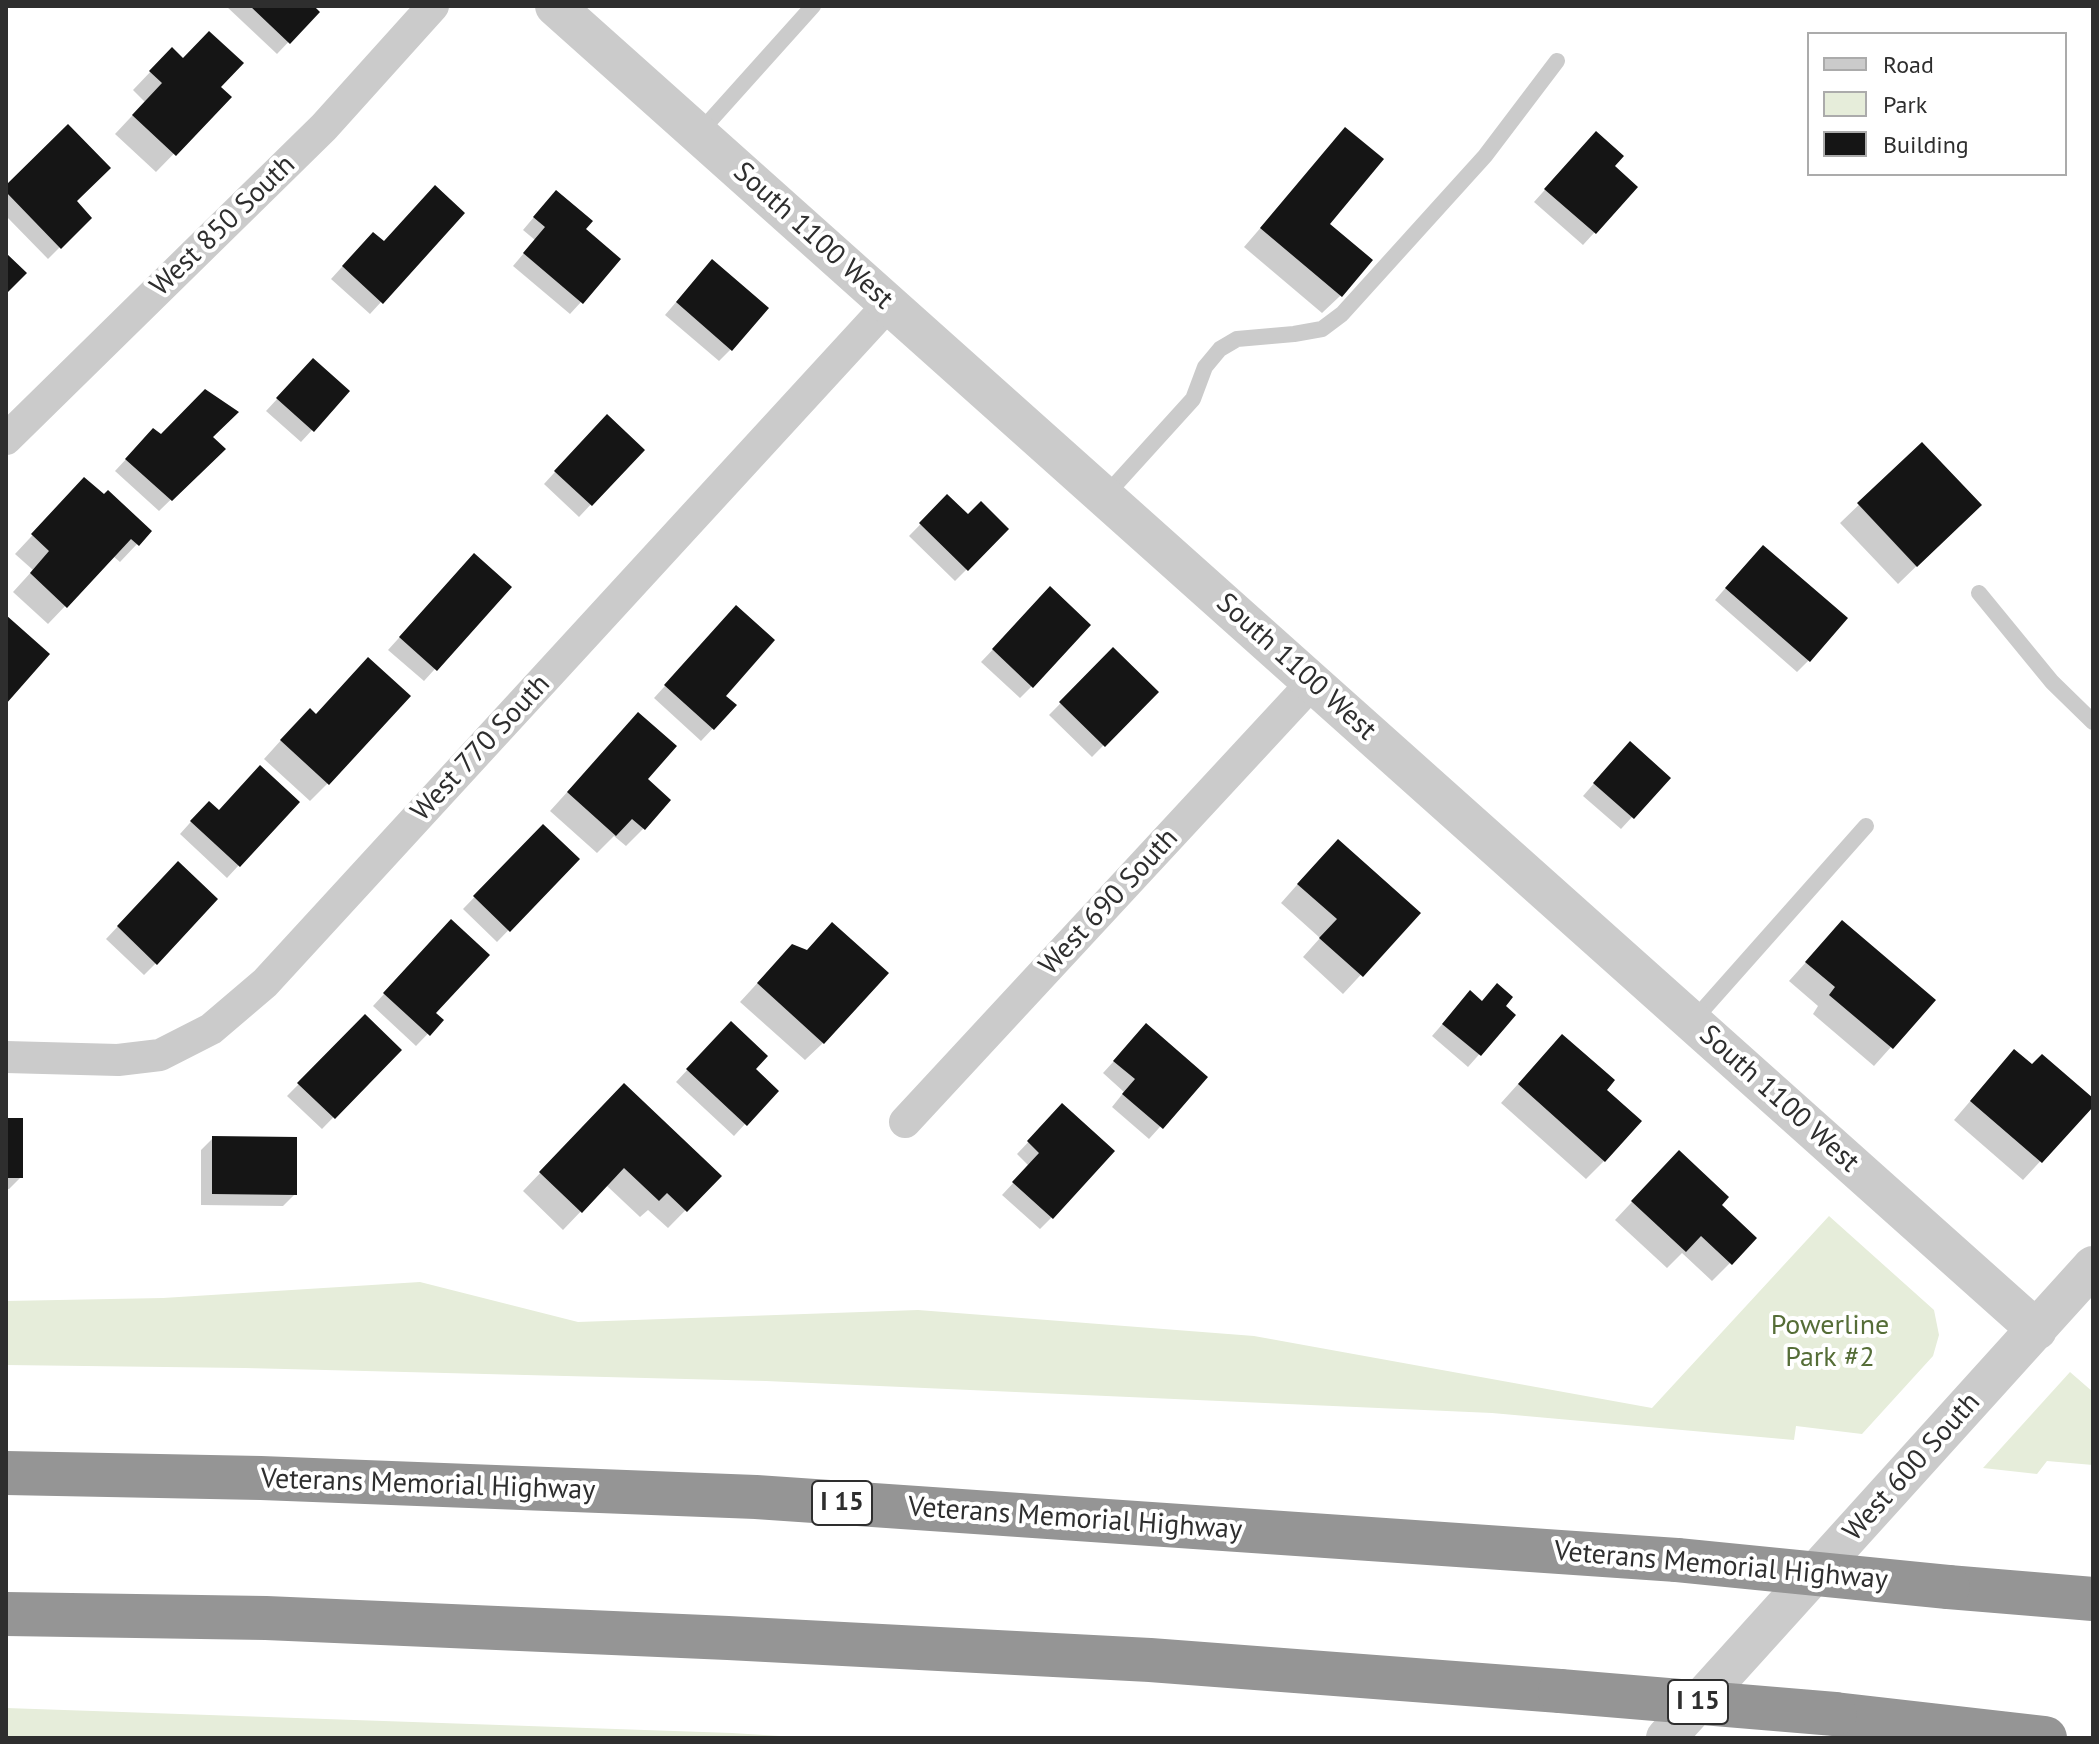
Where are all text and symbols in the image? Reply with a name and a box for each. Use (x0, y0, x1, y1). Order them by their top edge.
legend (1807, 32, 2067, 176)
text: Road (1883, 49, 1934, 80)
text: Park (1883, 89, 1927, 120)
text: Building (1883, 129, 1969, 160)
street label: West 850 South (144, 149, 302, 303)
street label: South 1100 West (726, 156, 900, 316)
street label: South 1100 West (1209, 587, 1383, 747)
street label: West 770 South (405, 668, 557, 828)
street label: West 690 South (1033, 822, 1185, 982)
street label: South 1100 West (1692, 1019, 1866, 1179)
park label: Powerline Park #2 (1771, 1309, 1889, 1375)
street label: West 600 South (1837, 1386, 1987, 1548)
street label: Veterans Memorial Highway (260, 1462, 596, 1508)
road number: I 15 (812, 1481, 872, 1525)
street label: Veterans Memorial Highway (907, 1491, 1243, 1547)
street label: Veterans Memorial Highway (1553, 1535, 1889, 1597)
road number: I 15 (1668, 1680, 1728, 1724)

